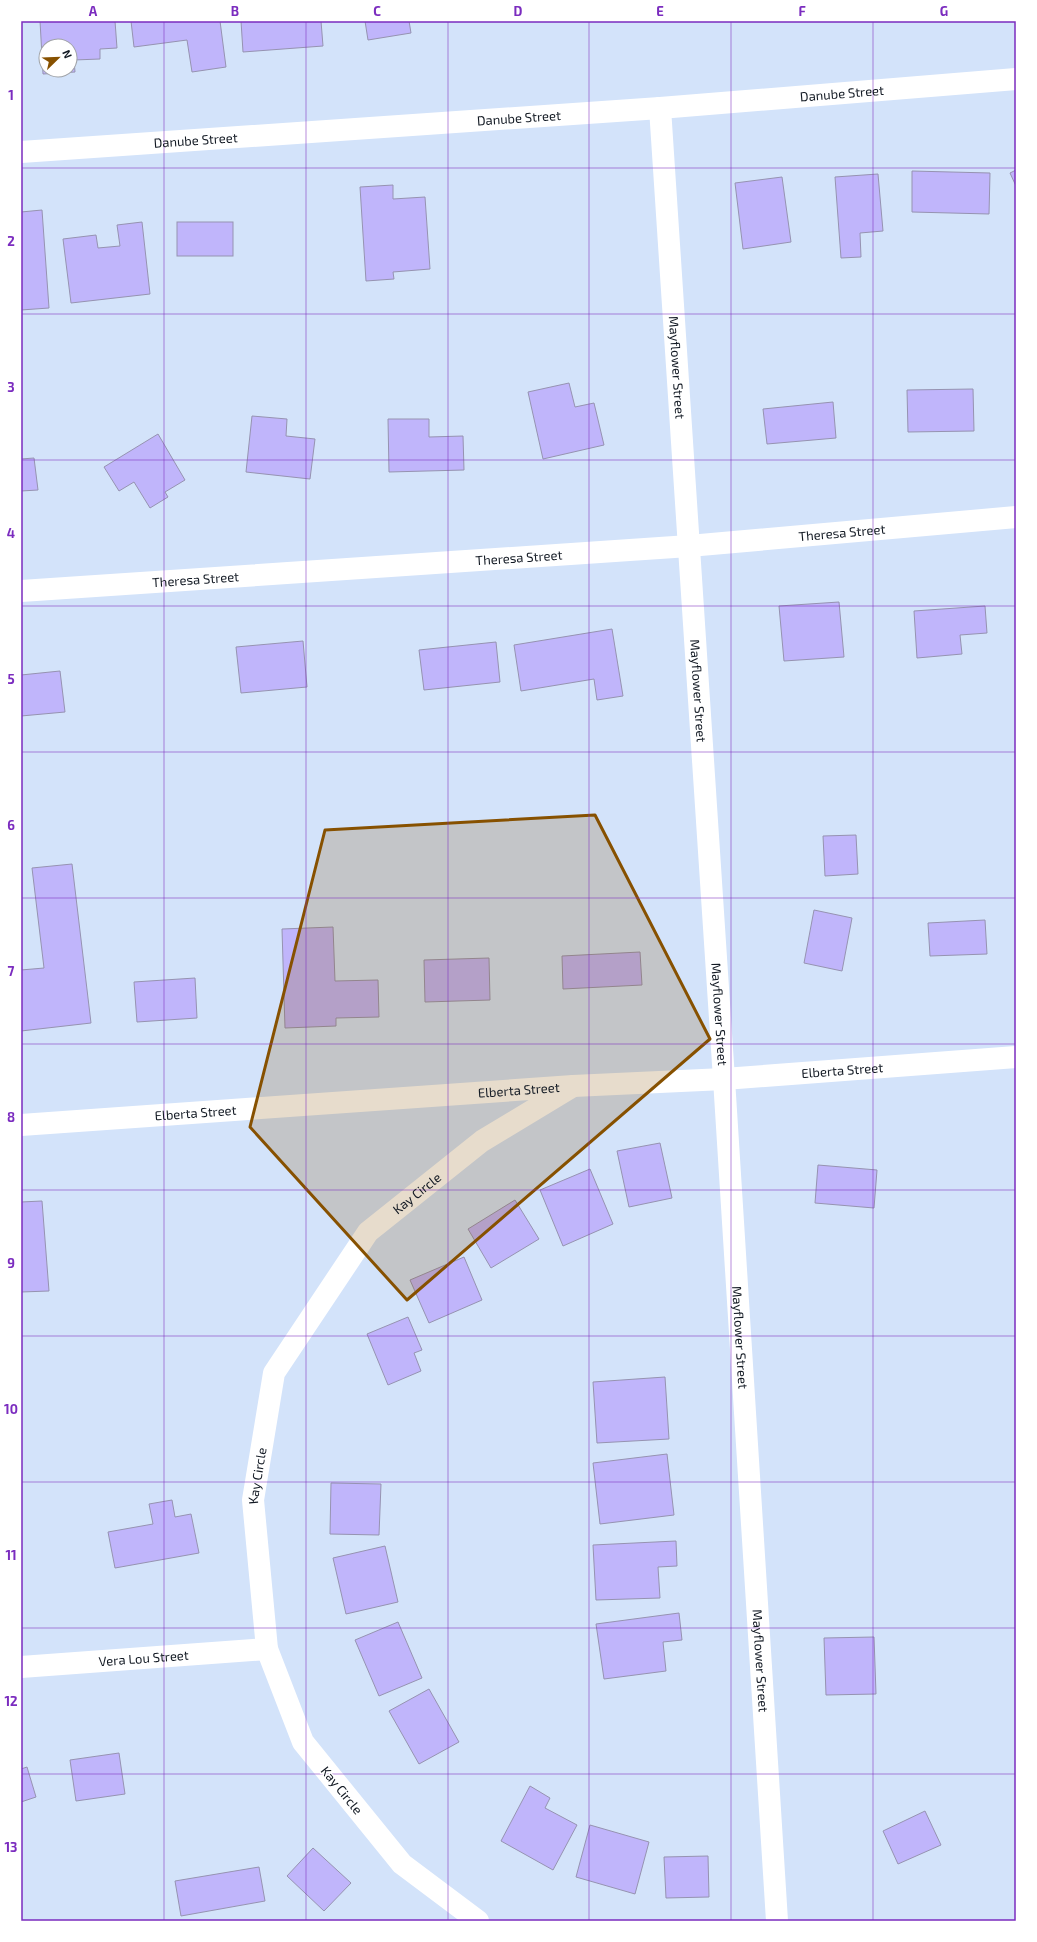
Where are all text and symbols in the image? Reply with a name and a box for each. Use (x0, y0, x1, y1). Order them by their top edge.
text: A (89, 3, 98, 19)
text: B (231, 3, 239, 19)
text: C (373, 3, 381, 19)
text: D (514, 3, 523, 19)
text: E (656, 3, 664, 19)
text: F (798, 3, 806, 19)
text: G (940, 3, 948, 19)
north arrow (38, 38, 78, 78)
text: N (60, 48, 75, 60)
street label: Danube Street (799, 82, 885, 105)
text: 1 (8, 87, 14, 103)
street label: Danube Street (476, 107, 561, 129)
street label: Danube Street (153, 129, 238, 151)
text: 2 (7, 233, 15, 249)
street label: Mayflower Street (666, 315, 688, 419)
text: 3 (7, 379, 15, 395)
street label: Theresa Street (798, 521, 886, 544)
text: 4 (7, 525, 15, 541)
street label: Theresa Street (475, 547, 563, 568)
street label: Theresa Street (152, 568, 240, 590)
street label: Mayflower Street (687, 639, 710, 743)
text: 5 (7, 671, 15, 687)
text: 6 (7, 817, 15, 833)
street label: Mayflower Street (708, 962, 731, 1066)
text: 7 (8, 963, 15, 979)
street label: Elberta Street (801, 1059, 884, 1081)
street label: Elberta Street (477, 1079, 560, 1101)
street label: Elberta Street (154, 1102, 237, 1124)
text: 8 (7, 1109, 15, 1125)
street label: Kay Circle (389, 1169, 444, 1217)
text: 9 (7, 1255, 15, 1271)
street label: Mayflower Street (729, 1285, 751, 1389)
text: 10 (4, 1401, 18, 1417)
street label: Kay Circle (245, 1446, 270, 1505)
text: 11 (5, 1547, 17, 1563)
street label: Mayflower Street (749, 1609, 772, 1713)
street label: Vera Lou Street (98, 1647, 189, 1669)
text: 12 (4, 1693, 18, 1709)
street label: Kay Circle (318, 1763, 366, 1817)
text: 13 (5, 1839, 18, 1855)

